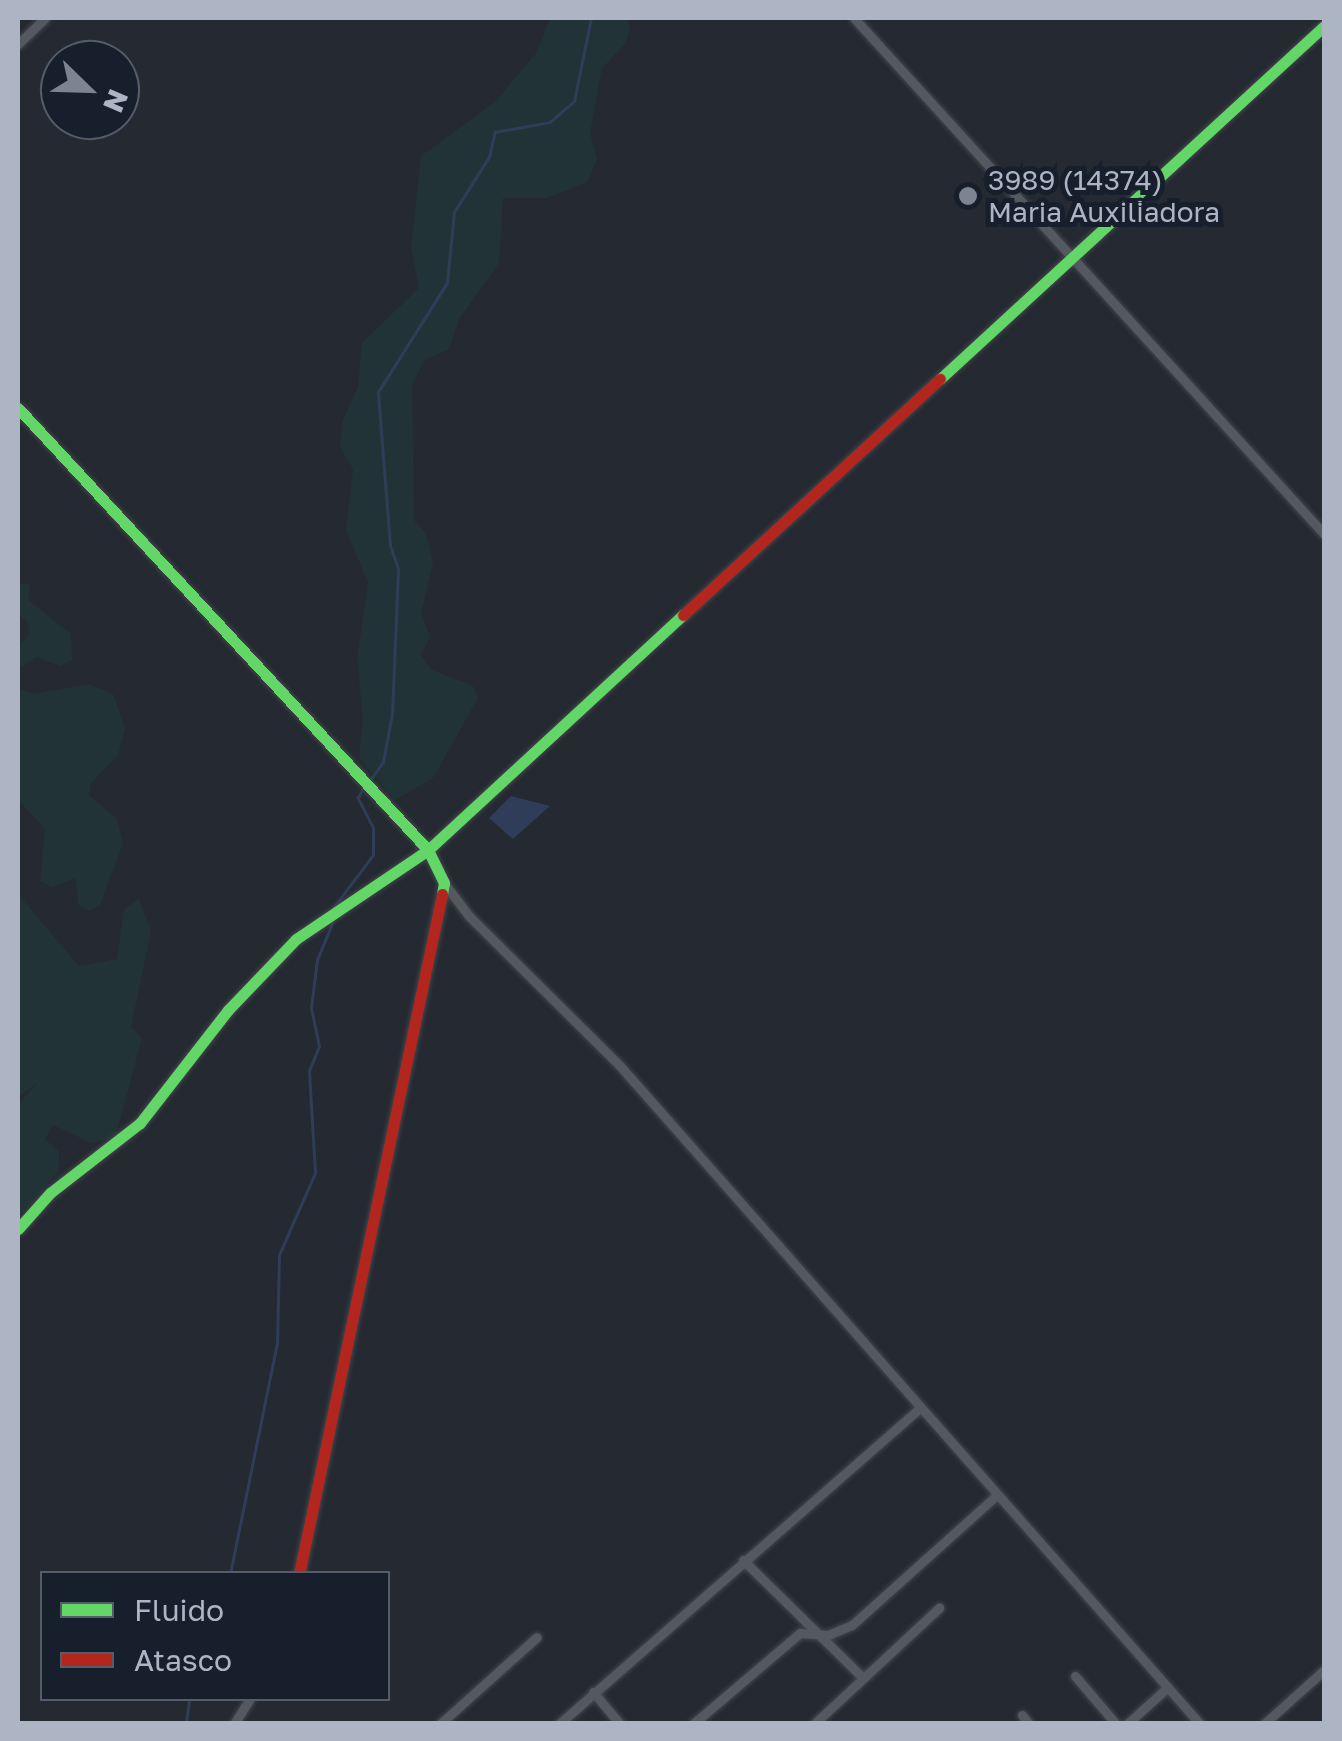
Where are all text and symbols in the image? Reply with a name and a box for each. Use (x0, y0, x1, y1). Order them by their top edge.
north arrow (40, 40, 140, 140)
text: N (97, 85, 136, 117)
place label: 3989 (14374) Maria Auxiliadora (988, 163, 1220, 229)
marker: 3989 (14374) Maria Auxiliadora (957, 185, 979, 207)
legend (40, 1571, 390, 1701)
text: Fluido (134, 1592, 224, 1628)
text: Atasco (134, 1642, 232, 1678)

